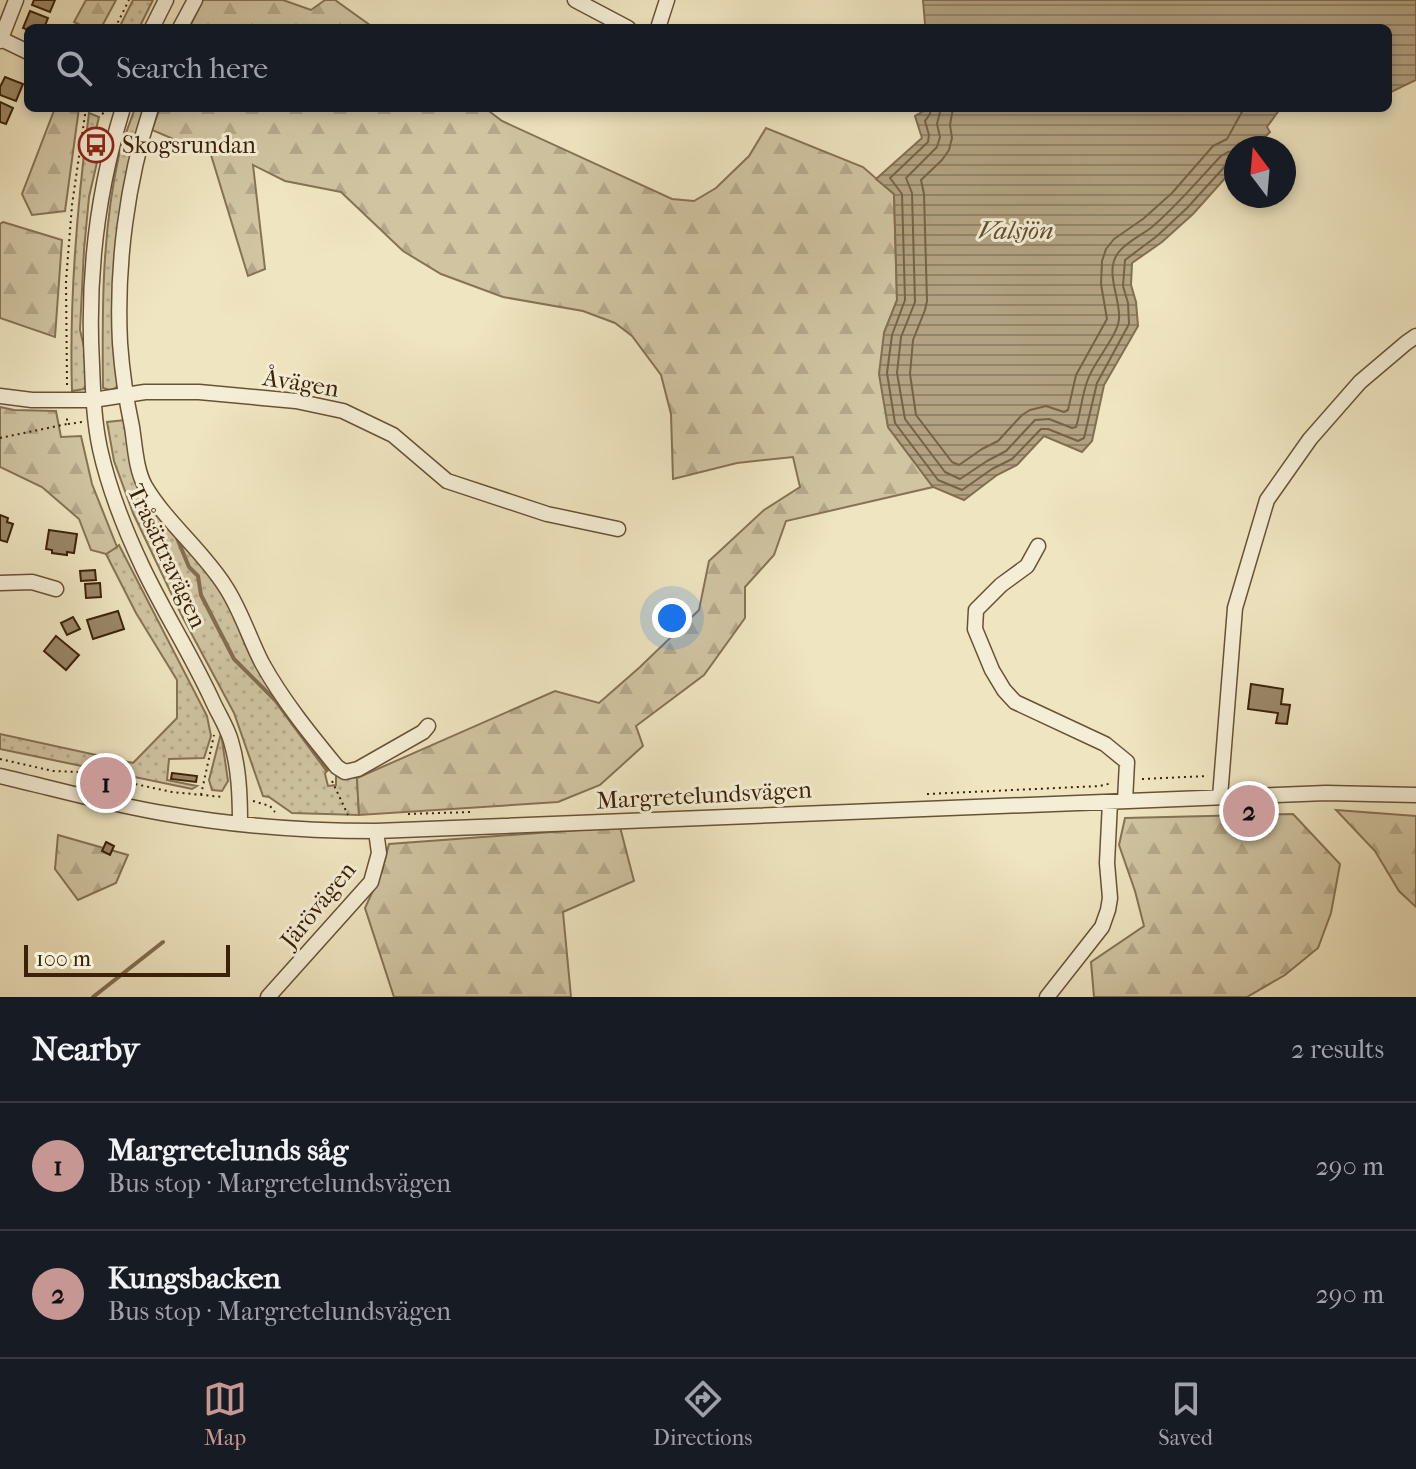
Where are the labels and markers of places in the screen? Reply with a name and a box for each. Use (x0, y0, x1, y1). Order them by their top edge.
bus stop icon: Skogsrundan (77, 126, 115, 164)
place label: Skogsrundan (122, 131, 256, 159)
pin: 1 (80, 753, 132, 813)
pin: 2 (1223, 781, 1275, 841)

